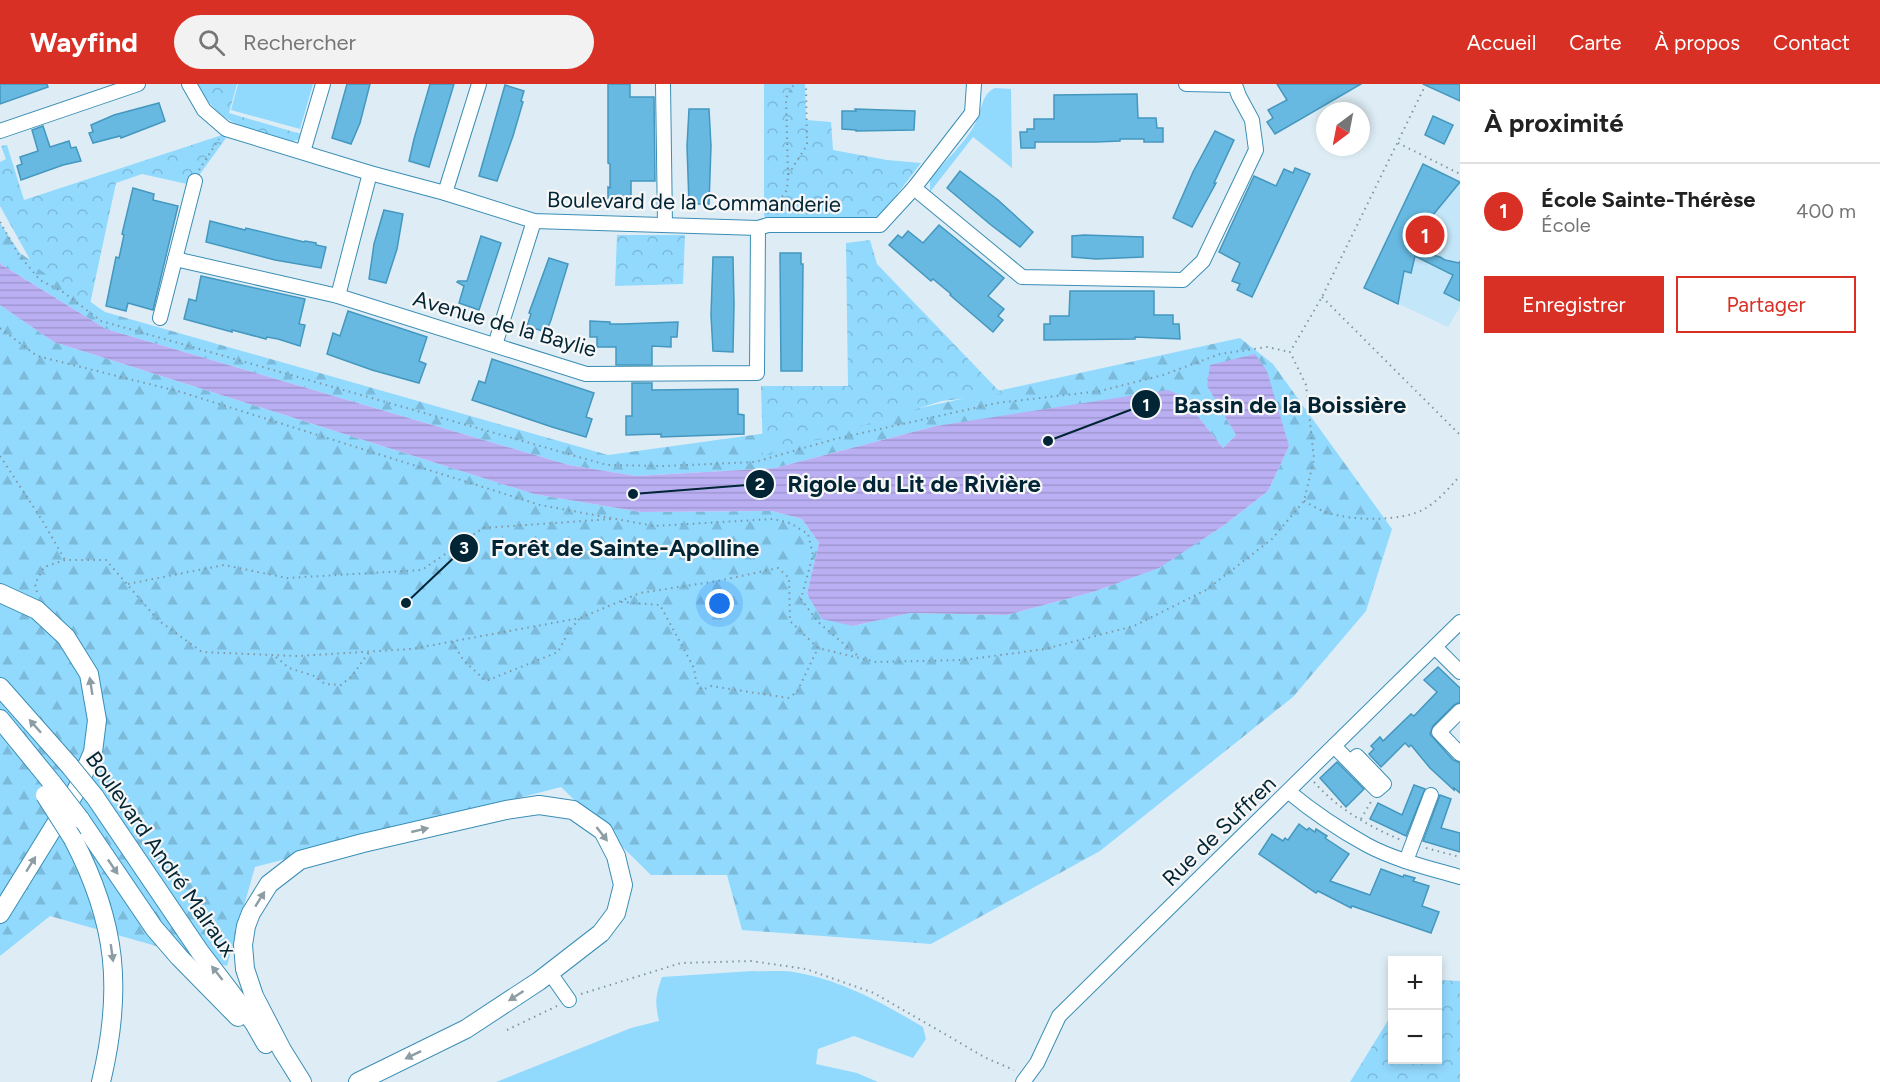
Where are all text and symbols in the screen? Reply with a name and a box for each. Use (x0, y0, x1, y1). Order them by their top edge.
search box (174, 15, 594, 69)
text: Wayfind (30, 25, 138, 59)
icon: search (195, 26, 228, 59)
text: Rechercher (243, 29, 356, 56)
text: Accueil (1467, 30, 1536, 55)
text: Carte (1569, 30, 1622, 55)
text: À propos (1655, 30, 1740, 55)
text: Contact (1773, 30, 1850, 55)
north arrow (1316, 102, 1370, 156)
text: À proximité (1484, 107, 1624, 139)
street label: Boulevard de la Commanderie (547, 186, 841, 218)
text: École Sainte-Thérèse (1541, 186, 1755, 213)
text: 1 (1499, 199, 1508, 223)
text: 400 m (1796, 199, 1856, 223)
pin: 1 (1406, 212, 1444, 258)
text: École (1541, 213, 1591, 237)
button: Enregistrer (1484, 276, 1664, 333)
button: Partager (1676, 276, 1856, 333)
street label: Avenue de la Baylie (410, 285, 600, 363)
callout: Bassin de la Boissière (1131, 383, 1418, 425)
text: Bassin de la Boissière (1174, 390, 1406, 419)
text: 1 (1142, 394, 1150, 416)
callout: Rigole du Lit de Rivière (745, 463, 1052, 505)
text: Rigole du Lit de Rivière (787, 469, 1041, 498)
text: 2 (755, 473, 765, 495)
callout: Forêt de Sainte-Apolline (449, 527, 772, 569)
text: Forêt de Sainte-Apolline (491, 533, 759, 562)
text: 3 (459, 537, 469, 559)
your location (705, 589, 734, 618)
one-way arrow (87, 677, 96, 696)
one-way arrow (29, 719, 42, 734)
street label: Boulevard André Malraux (80, 746, 242, 962)
street label: Rue de Suffren (1157, 770, 1281, 892)
one-way arrow (410, 825, 429, 834)
one-way arrow (596, 826, 609, 842)
one-way arrow (25, 856, 36, 873)
one-way arrow (107, 859, 118, 875)
one-way arrow (254, 891, 266, 907)
one-way arrow (107, 944, 116, 963)
map controls (1388, 956, 1442, 1064)
button: + (1388, 956, 1442, 1010)
one-way arrow (211, 966, 223, 982)
one-way arrow (507, 991, 524, 1002)
button: − (1388, 1010, 1442, 1064)
one-way arrow (404, 1050, 421, 1060)

